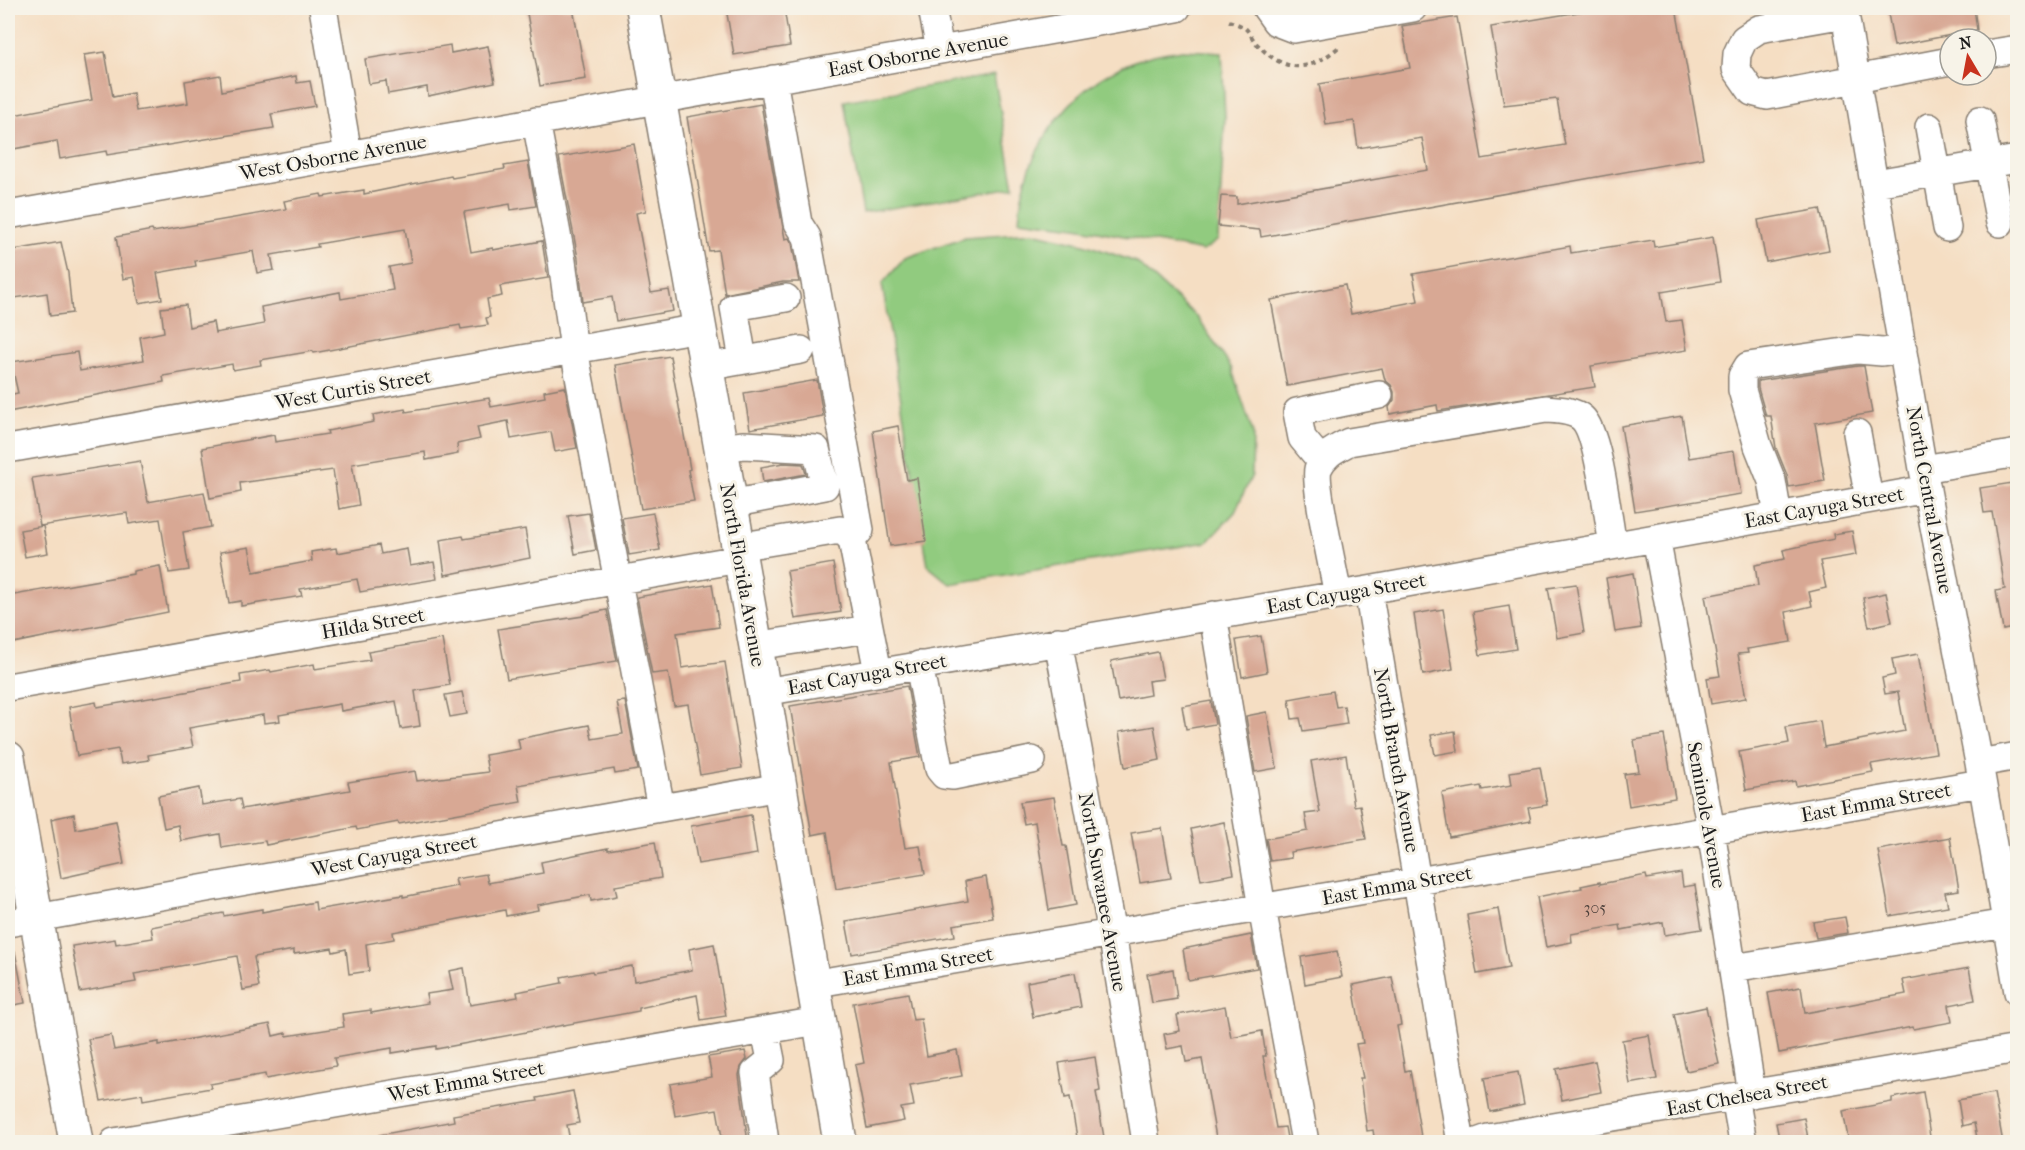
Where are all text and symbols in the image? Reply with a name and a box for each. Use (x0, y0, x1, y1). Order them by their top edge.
street label: East Osborne Avenue (826, 27, 1010, 82)
north arrow (1938, 27, 1998, 87)
text: N (1958, 32, 1974, 53)
street label: West Osborne Avenue (237, 130, 428, 185)
street label: West Curtis Street (272, 364, 433, 415)
street label: North Central Avenue (1902, 404, 1957, 596)
street label: North Florida Avenue (715, 482, 770, 669)
street label: East Cayuga Street (1742, 482, 1906, 533)
street label: East Cayuga Street (1264, 568, 1428, 619)
street label: Hilda Street (320, 603, 426, 644)
street label: East Cayuga Street (785, 649, 949, 700)
street label: North Branch Avenue (1369, 666, 1424, 854)
street label: Seminole Avenue (1682, 740, 1731, 890)
street label: East Emma Street (1799, 778, 1953, 827)
street label: North Suwanee Avenue (1074, 791, 1131, 993)
street label: West Cayuga Street (308, 830, 479, 882)
street label: East Emma Street (1320, 861, 1474, 910)
house number: 305 (1584, 898, 1606, 917)
street label: East Emma Street (841, 942, 995, 991)
street label: West Emma Street (385, 1056, 546, 1107)
street label: East Chelsea Street (1664, 1070, 1830, 1121)

